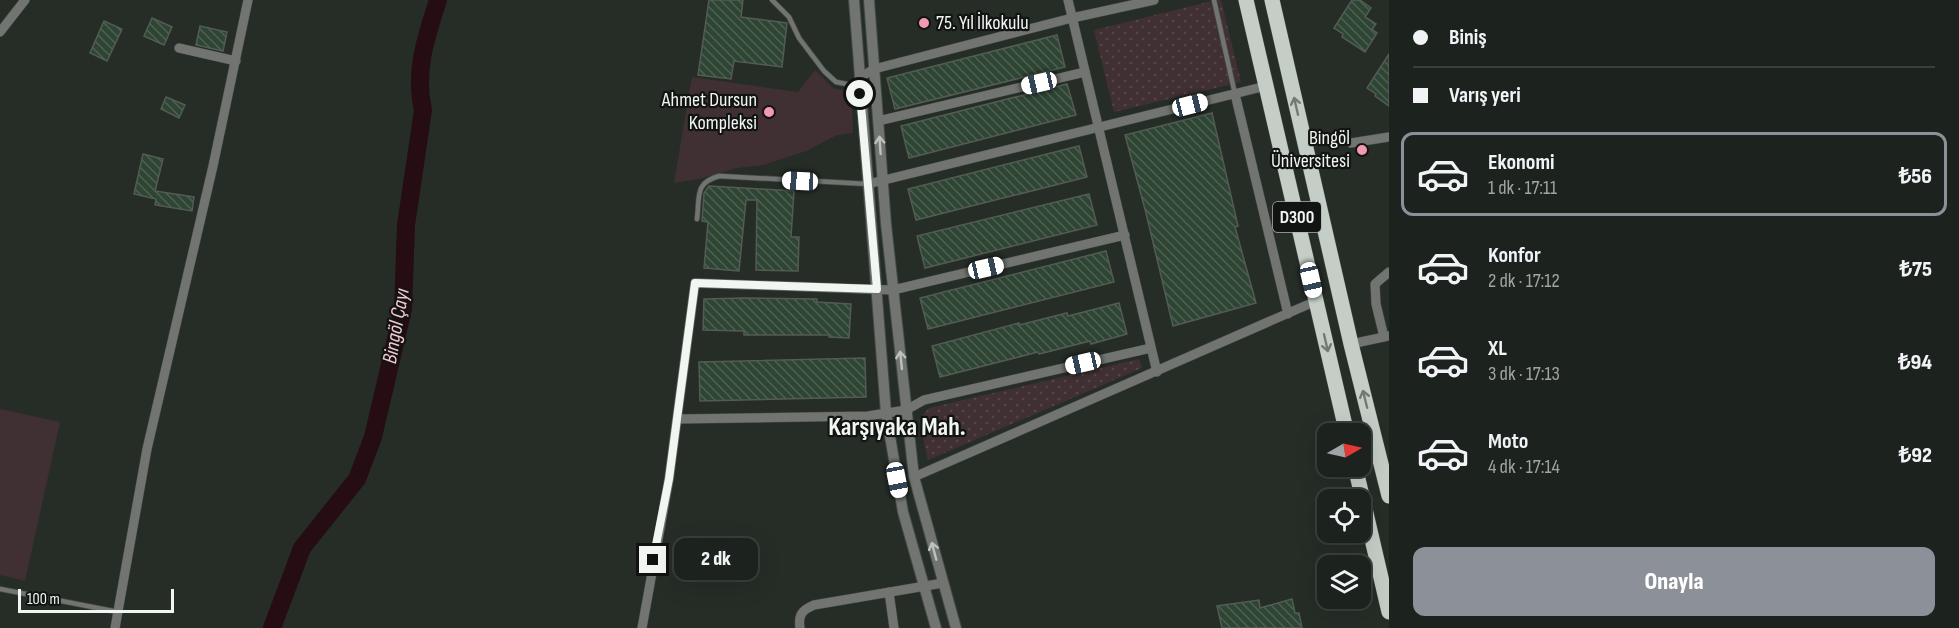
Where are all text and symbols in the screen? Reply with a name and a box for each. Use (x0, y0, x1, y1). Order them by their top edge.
place label: 75. Yıl İlkokulu (936, 11, 1029, 35)
marker: 75. Yıl İlkokulu (917, 16, 931, 30)
text: Biniş (1449, 24, 1487, 51)
car (1019, 70, 1059, 96)
route start (846, 80, 873, 107)
text: Varış yeri (1449, 82, 1521, 109)
place label: Ahmet Dursun Kompleksi (661, 88, 757, 135)
car (1170, 92, 1210, 118)
one-way arrow (1290, 97, 1302, 116)
marker: Ahmet Dursun Kompleksi (762, 105, 776, 119)
place label: Bingöl Üniversitesi (1271, 126, 1350, 173)
one-way arrow (874, 136, 885, 155)
marker: Bingöl Üniversitesi (1355, 143, 1369, 157)
icon: car (1416, 147, 1470, 201)
text: Ekonomi (1488, 149, 1554, 176)
text: ₺56 (1899, 163, 1932, 190)
car (782, 171, 818, 191)
text: 1 dk · 17:11 (1488, 176, 1557, 200)
road number: D300 (1273, 202, 1321, 232)
icon: car (1416, 240, 1470, 294)
text: Konfor (1488, 242, 1541, 269)
car (966, 255, 1006, 281)
text: ₺75 (1899, 256, 1932, 283)
car (1298, 260, 1324, 300)
text: 2 dk · 17:12 (1488, 269, 1560, 293)
water label: Bingöl Çayı (377, 286, 415, 366)
one-way arrow (1321, 333, 1332, 353)
icon: car (1416, 333, 1470, 387)
text: XL (1488, 335, 1507, 362)
text: ₺94 (1898, 349, 1932, 376)
one-way arrow (895, 350, 906, 370)
car (1063, 350, 1103, 376)
text: 3 dk · 17:13 (1488, 362, 1560, 386)
one-way arrow (1358, 389, 1370, 408)
district label: Karşıyaka Mah. (828, 412, 966, 443)
north arrow (1317, 423, 1371, 477)
map controls (1317, 423, 1371, 609)
icon: car (1416, 426, 1470, 480)
text: Moto (1488, 428, 1528, 455)
text: ₺92 (1899, 442, 1932, 469)
text: 4 dk · 17:14 (1488, 455, 1560, 479)
car (885, 461, 909, 499)
button: locate (1317, 489, 1371, 543)
callout: 2 dk (674, 539, 758, 581)
one-way arrow (928, 542, 940, 561)
route end (639, 546, 666, 573)
text: 2 dk (701, 547, 731, 571)
button: Onayla (1413, 547, 1935, 616)
button: layers (1317, 555, 1371, 609)
scale bar (18, 586, 174, 614)
text: 100 m (27, 590, 60, 609)

